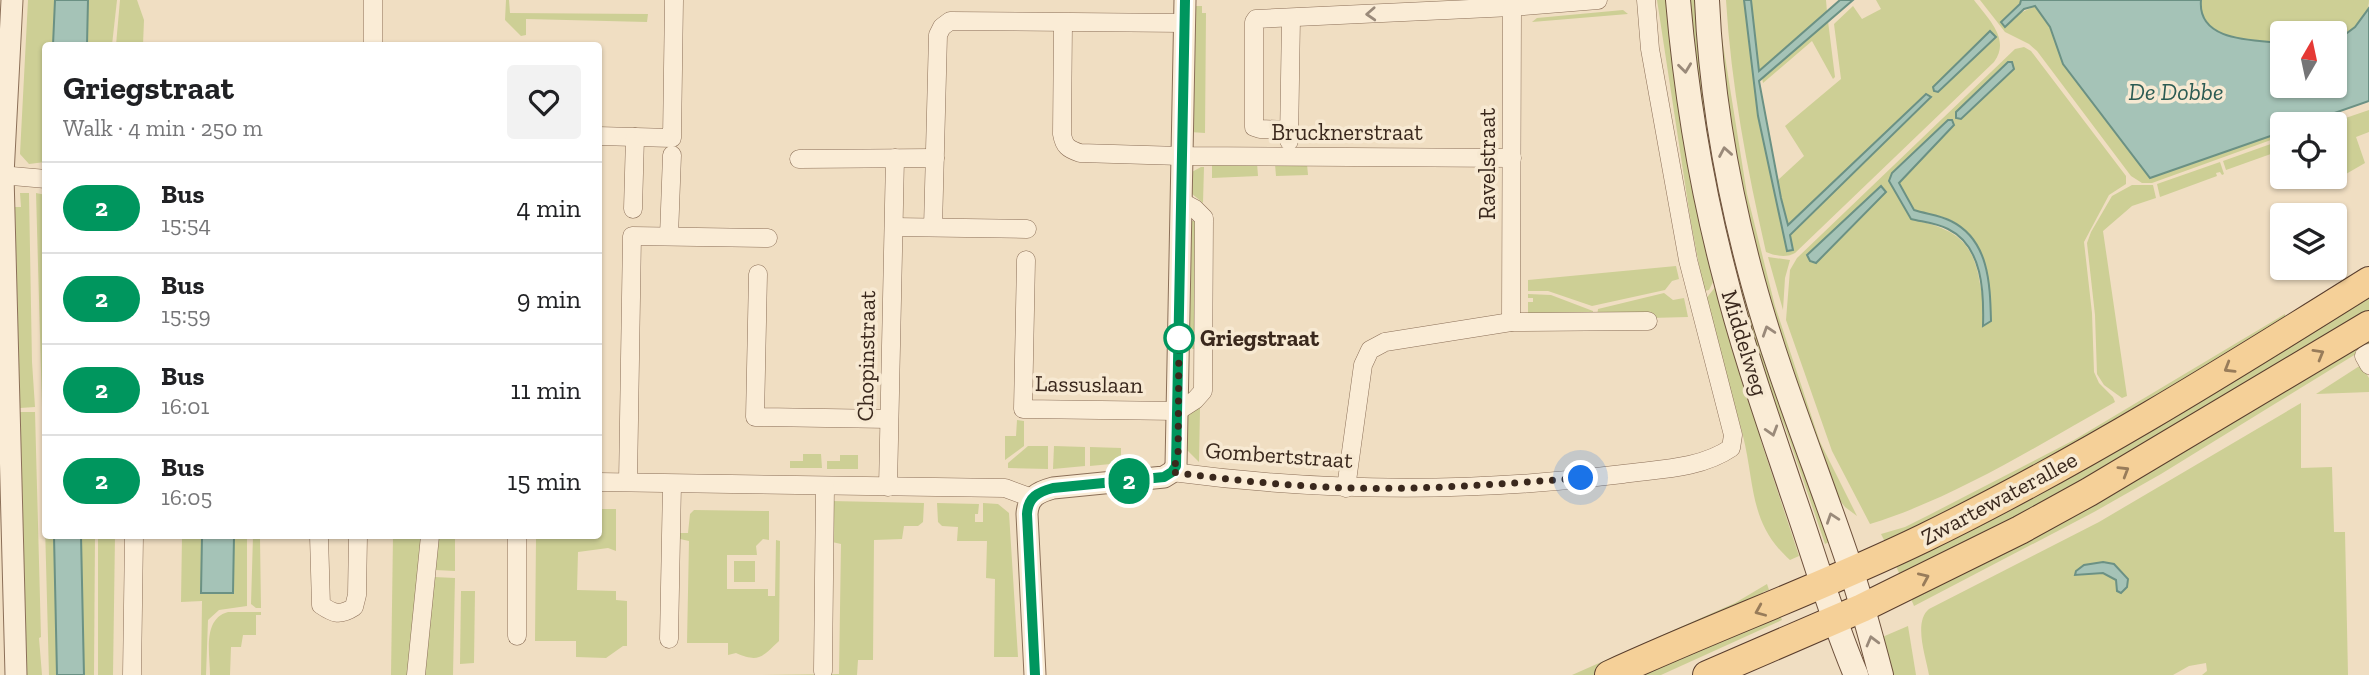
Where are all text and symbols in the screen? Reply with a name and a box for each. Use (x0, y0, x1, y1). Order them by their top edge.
one-way arrow (1365, 6, 1376, 21)
north arrow (2270, 21, 2347, 98)
map controls (2270, 21, 2347, 280)
one-way arrow (1677, 62, 1692, 74)
button: heart (507, 65, 581, 139)
text: Griegstraat (63, 68, 234, 107)
water label: De Dobbe (2129, 77, 2223, 106)
street label: Ravelstraat (1473, 108, 1501, 220)
button: locate (2270, 112, 2347, 189)
text: Walk · 4 min · 250 m (63, 114, 263, 142)
street label: Brucknerstraat (1271, 118, 1423, 146)
one-way arrow (1718, 146, 1733, 157)
text: Bus (161, 178, 204, 210)
text: 4 min (516, 192, 581, 224)
text: 2 (95, 193, 108, 222)
button: layers (2270, 203, 2347, 280)
text: 15:54 (161, 210, 211, 238)
text: Bus (161, 269, 204, 301)
text: 9 min (517, 283, 581, 315)
text: 2 (95, 284, 108, 313)
street label: Middelweg (1716, 287, 1775, 400)
street label: Chopinstraat (851, 290, 881, 422)
text: 15:59 (161, 301, 211, 329)
marker: Griegstraat (1164, 323, 1194, 353)
place label: Griegstraat (1200, 324, 1320, 352)
one-way arrow (1762, 326, 1776, 338)
one-way arrow (2312, 350, 2325, 363)
one-way arrow (2223, 359, 2236, 372)
text: Bus (161, 360, 204, 392)
street label: Lassuslaan (1035, 369, 1143, 399)
text: 11 min (510, 374, 581, 406)
text: 2 (95, 375, 108, 404)
text: 16:01 (161, 392, 209, 420)
one-way arrow (1764, 425, 1779, 437)
street label: Gombertstraat (1204, 436, 1354, 474)
street label: Zwartewaterallee (1916, 445, 2082, 551)
text: Bus (161, 451, 204, 483)
line badge: 2 (1106, 458, 1152, 504)
your location (1563, 460, 1598, 495)
text: 15 min (507, 465, 581, 497)
text: 2 (95, 466, 108, 495)
text: 2 (1123, 466, 1135, 495)
one-way arrow (2117, 467, 2130, 480)
text: 16:05 (161, 483, 212, 511)
one-way arrow (1826, 513, 1840, 525)
one-way arrow (1917, 572, 1929, 586)
one-way arrow (1755, 603, 1768, 617)
one-way arrow (1866, 635, 1881, 647)

